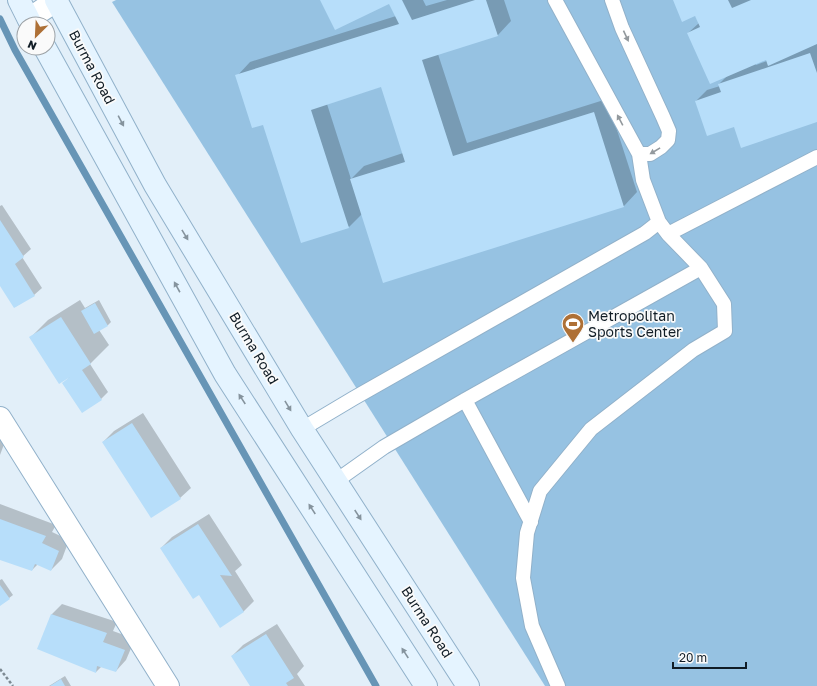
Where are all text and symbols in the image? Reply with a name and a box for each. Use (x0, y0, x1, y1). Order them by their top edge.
north arrow (16, 16, 56, 56)
street label: Burma Road (66, 27, 119, 107)
one-way arrow (624, 31, 630, 43)
text: N (25, 38, 38, 53)
one-way arrow (617, 114, 623, 125)
one-way arrow (118, 116, 124, 127)
one-way arrow (649, 147, 661, 154)
one-way arrow (181, 230, 189, 240)
one-way arrow (173, 281, 180, 293)
place label: Metropolitan Sports Center (588, 307, 682, 340)
street label: Burma Road (226, 308, 283, 387)
sports icon: Metropolitan Sports Center (560, 311, 586, 344)
one-way arrow (238, 394, 245, 405)
one-way arrow (285, 400, 292, 412)
one-way arrow (308, 504, 316, 514)
one-way arrow (354, 510, 362, 520)
street label: Burma Road (398, 583, 457, 661)
scale bar (673, 644, 746, 670)
one-way arrow (402, 647, 409, 659)
text: 20 m (679, 650, 707, 665)

